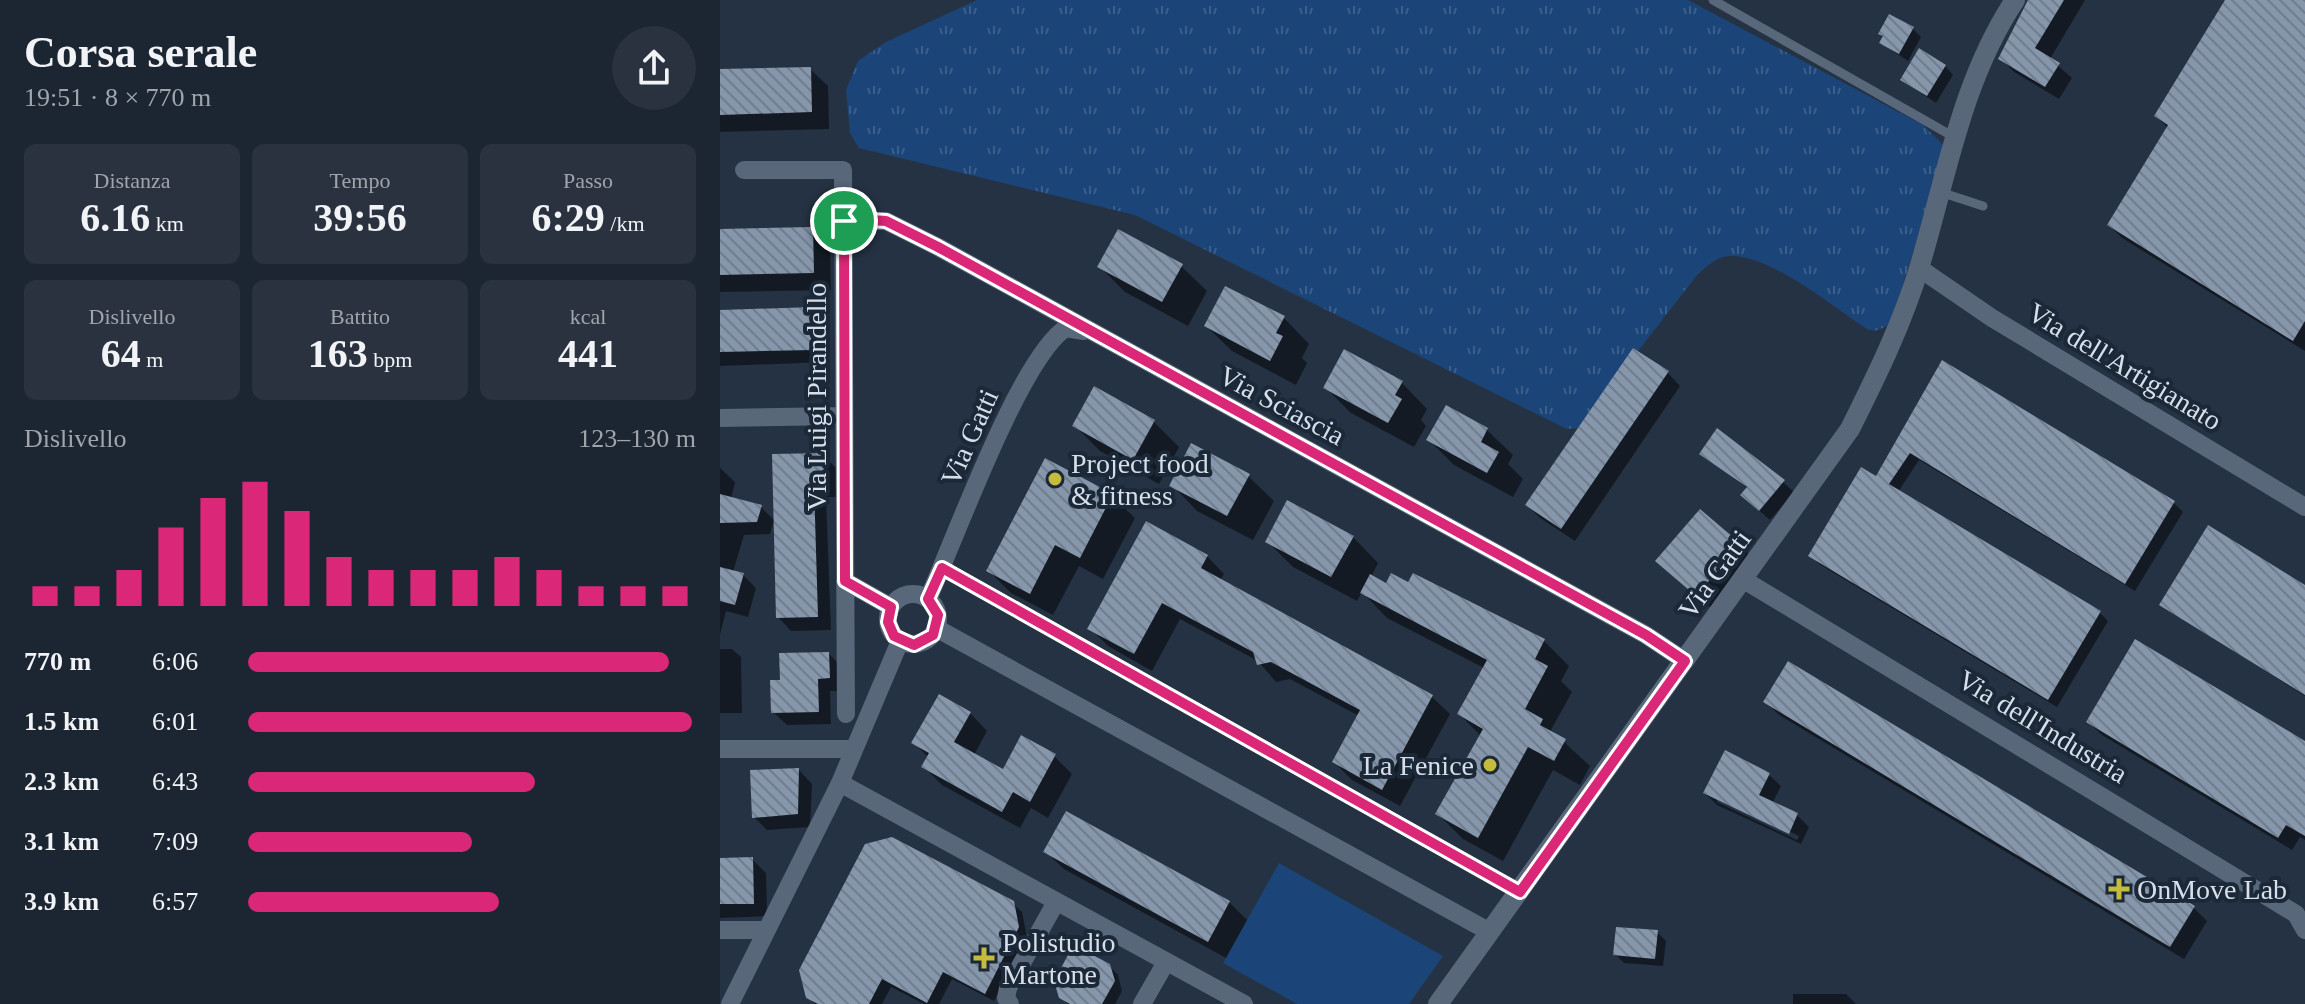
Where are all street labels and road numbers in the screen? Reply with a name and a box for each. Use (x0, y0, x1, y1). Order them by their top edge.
street label: Via Luigi Pirandello (801, 283, 832, 511)
street label: Via dell'Artigianato (2022, 296, 2227, 436)
street label: Via Sciascia (1214, 359, 1350, 452)
street label: Via Gatti (935, 384, 1004, 490)
street label: Via Gatti (1672, 524, 1757, 625)
street label: Via dell'Industria (1952, 664, 2134, 790)

